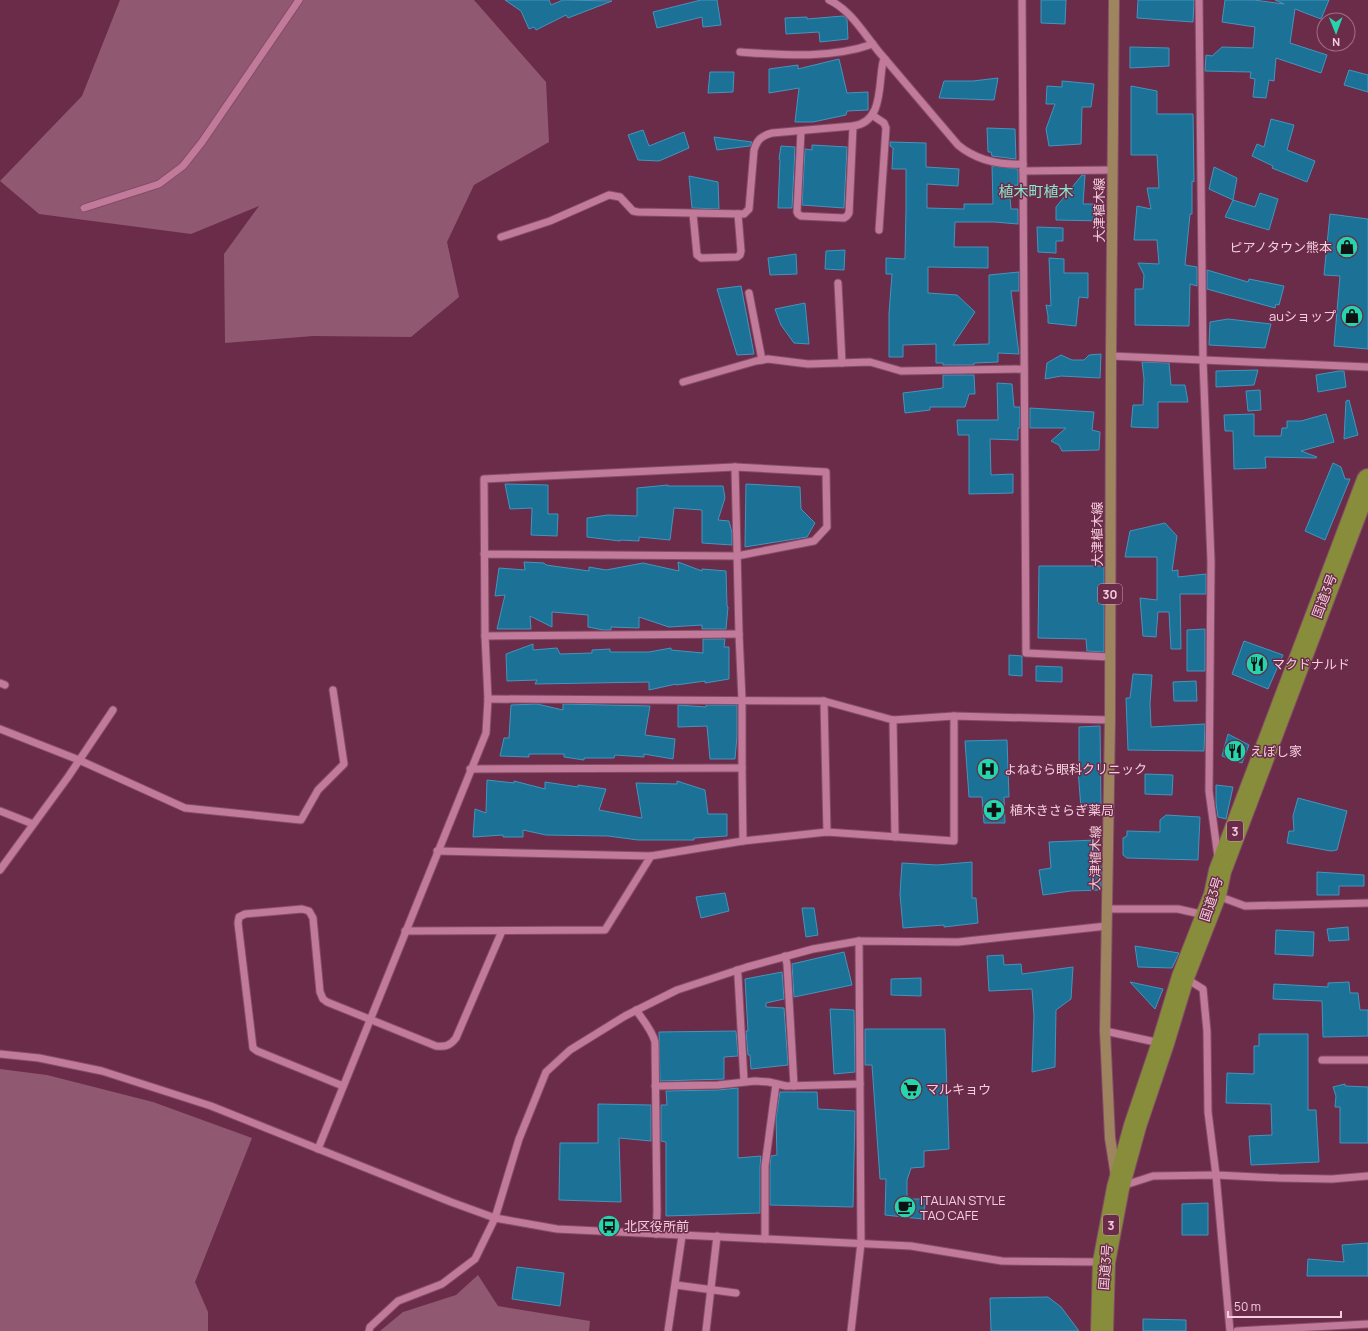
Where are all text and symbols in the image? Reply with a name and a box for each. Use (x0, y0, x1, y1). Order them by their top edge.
north arrow (1316, 12, 1356, 52)
text: N (1332, 35, 1340, 50)
street label: 大津植木線 (1090, 177, 1108, 243)
district label: 植木町植木 (998, 181, 1074, 202)
shop icon: ピアノタウン熊本 (1334, 234, 1360, 260)
place label: ピアノタウン熊本 (1229, 238, 1332, 256)
shop icon: auショップ (1339, 303, 1365, 329)
place label: auショップ (1269, 307, 1336, 325)
street label: 大津植木線 (1088, 501, 1106, 567)
street label: 国道3号 (1307, 571, 1341, 621)
road number: 30 (1098, 584, 1122, 604)
restaurant icon: マクドナルド (1244, 651, 1270, 677)
place label: マクドナルド (1272, 655, 1350, 673)
restaurant icon: えぼし家 (1222, 738, 1248, 764)
place label: えぼし家 (1250, 742, 1302, 760)
hospital icon: よねむら眼科クリニック (975, 756, 1001, 782)
place label: よねむら眼科クリニック (1004, 760, 1147, 778)
pharmacy icon: 植木きさらぎ薬局 (981, 797, 1007, 823)
place label: 植木きさらぎ薬局 (1010, 801, 1114, 819)
road number: 3 (1227, 821, 1243, 841)
street label: 大津植木線 (1085, 825, 1105, 891)
street label: 国道3号 (1195, 874, 1227, 924)
supermarket icon: マルキョウ (898, 1076, 924, 1102)
place label: マルキョウ (926, 1080, 991, 1098)
place label: ITALIAN STYLE TAO CAFE (920, 1191, 1006, 1224)
cafe icon: ITALIAN STYLE TAO CAFE (892, 1194, 918, 1220)
bus stop icon: 北区役所前 (596, 1213, 622, 1239)
road number: 3 (1103, 1215, 1119, 1235)
place label: 北区役所前 (624, 1217, 689, 1235)
street label: 国道3号 (1094, 1243, 1116, 1291)
scale bar (1228, 1293, 1341, 1319)
text: 50 m (1234, 1298, 1261, 1315)

